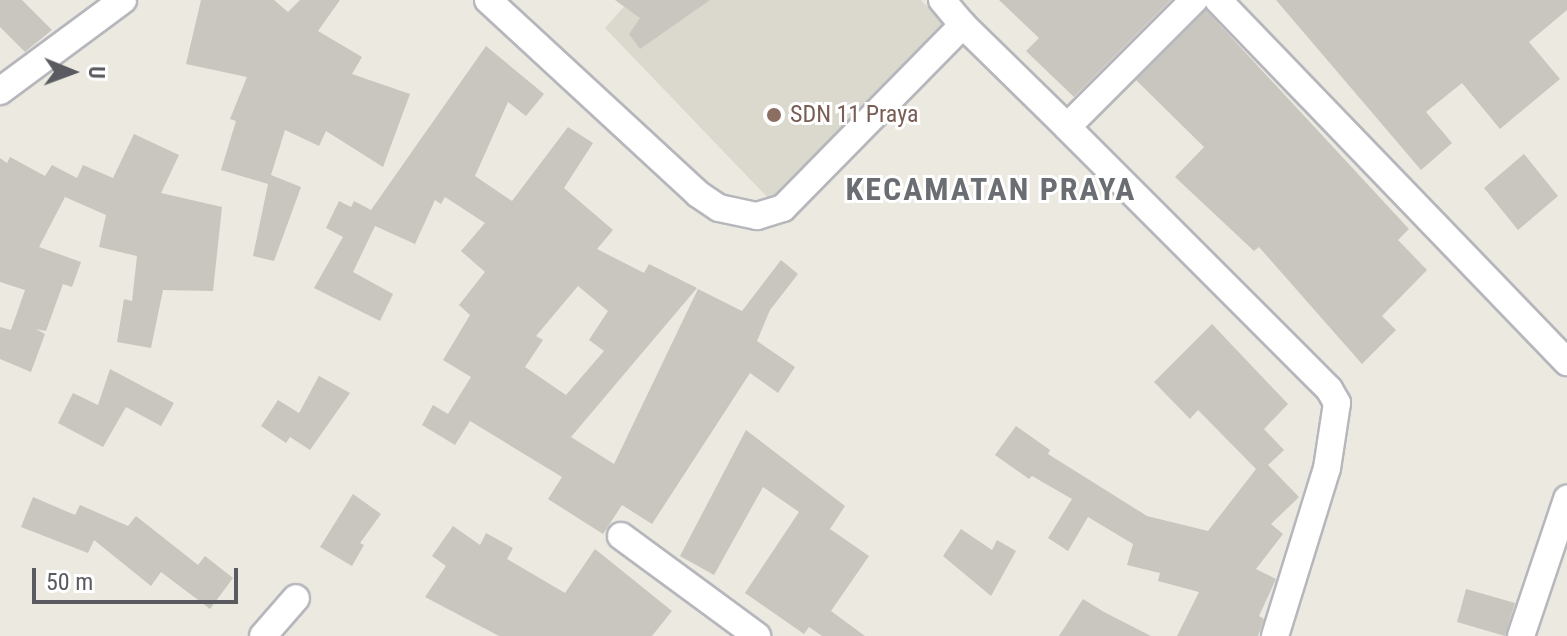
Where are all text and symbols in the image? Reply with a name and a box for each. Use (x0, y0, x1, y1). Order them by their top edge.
north arrow (32, 32, 112, 112)
text: U (84, 66, 109, 79)
place label: SDN 11 Praya (790, 101, 919, 129)
marker: SDN 11 Praya (765, 106, 783, 124)
district label: KECAMATAN PRAYA (846, 170, 1136, 208)
scale bar (36, 552, 242, 602)
text: 50 m (46, 568, 93, 596)

